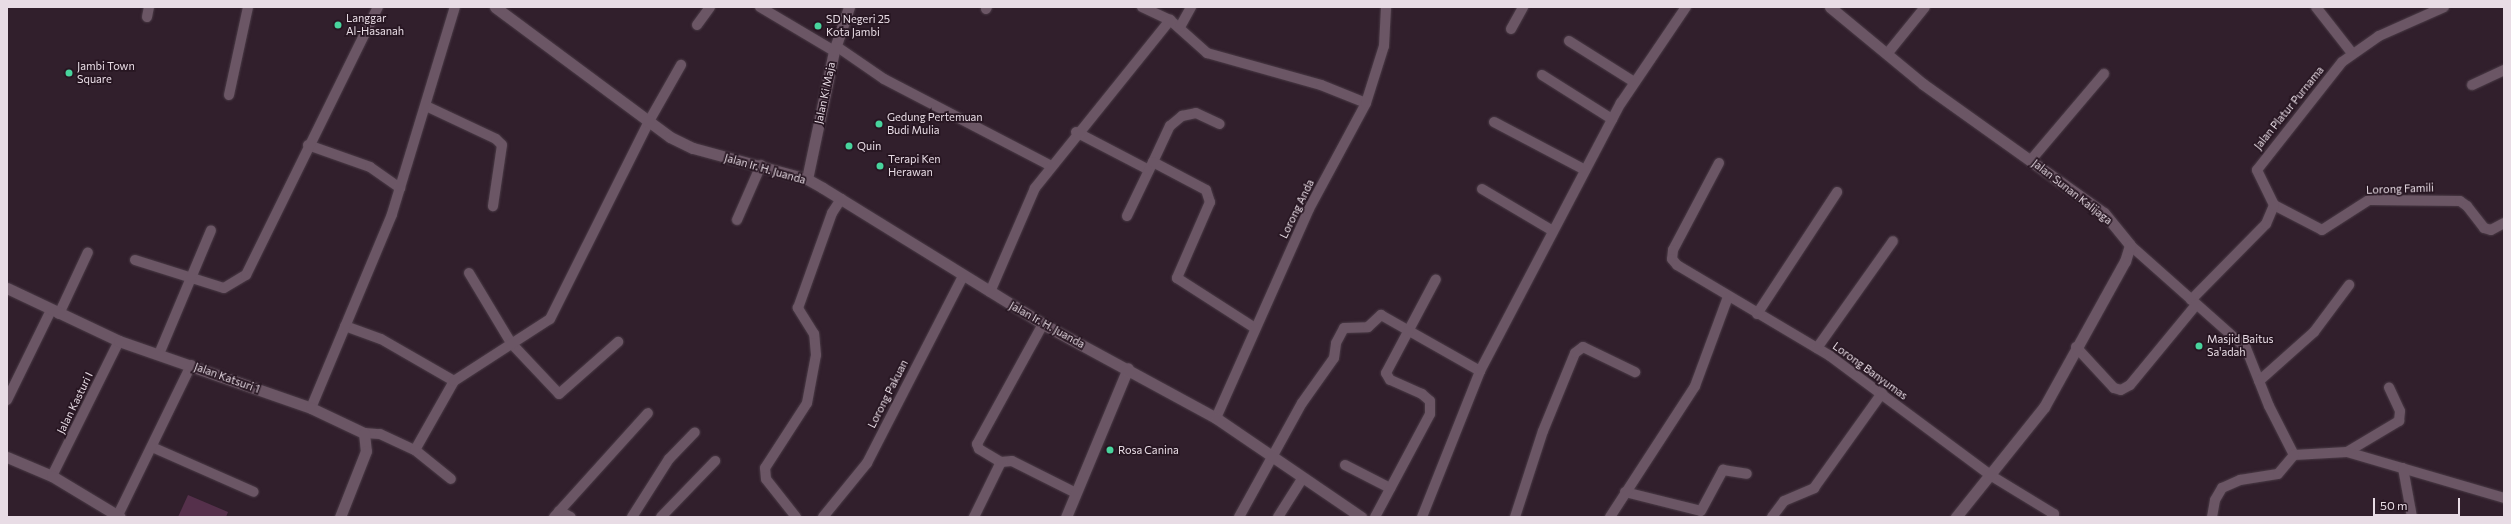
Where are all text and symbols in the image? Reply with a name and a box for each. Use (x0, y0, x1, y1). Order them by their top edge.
place label: Langgar Al-Hasanah (346, 12, 404, 38)
place label: SD Negeri 25 Kota Jambi (826, 13, 890, 39)
marker: Langgar Al-Hasanah (333, 20, 343, 30)
marker: SD Negeri 25 Kota Jambi (813, 21, 823, 31)
place label: Jambi Town Square (77, 60, 135, 86)
street label: Jalan Ki Maja (812, 61, 838, 125)
street label: Jalan Platur Purnama (2251, 64, 2327, 152)
marker: Jambi Town Square (64, 68, 74, 78)
place label: Gedung Pertemuan Budi Mulia (887, 111, 983, 137)
marker: Gedung Pertemuan Budi Mulia (874, 119, 884, 129)
place label: Quin (857, 139, 881, 153)
marker: Quin (844, 141, 854, 151)
street label: Jalan Ir. H. Juanda (723, 151, 807, 187)
place label: Terapi Ken Herawan (888, 153, 941, 179)
street label: Jalan Sunan Kalijaga (2029, 157, 2115, 227)
marker: Terapi Ken Herawan (875, 161, 885, 171)
street label: Lorong Anda (1277, 177, 1317, 241)
street label: Lorong Famili (2366, 181, 2434, 197)
street label: Jalan Ir. H. Juanda (1007, 299, 1087, 351)
place label: Masjid Baitus Sa'adah (2207, 333, 2274, 359)
street label: Lorong Banyumas (1830, 339, 1910, 403)
marker: Masjid Baitus Sa'adah (2194, 341, 2204, 351)
street label: Lorong Pakuan (865, 358, 911, 430)
street label: Jalan Katsuri 1 (192, 360, 262, 396)
street label: Jalan Kasturi I (54, 370, 96, 436)
place label: Rosa Canina (1118, 443, 1179, 457)
marker: Rosa Canina (1105, 445, 1115, 455)
scale bar (2375, 490, 2462, 516)
text: 50 m (2380, 498, 2408, 512)

